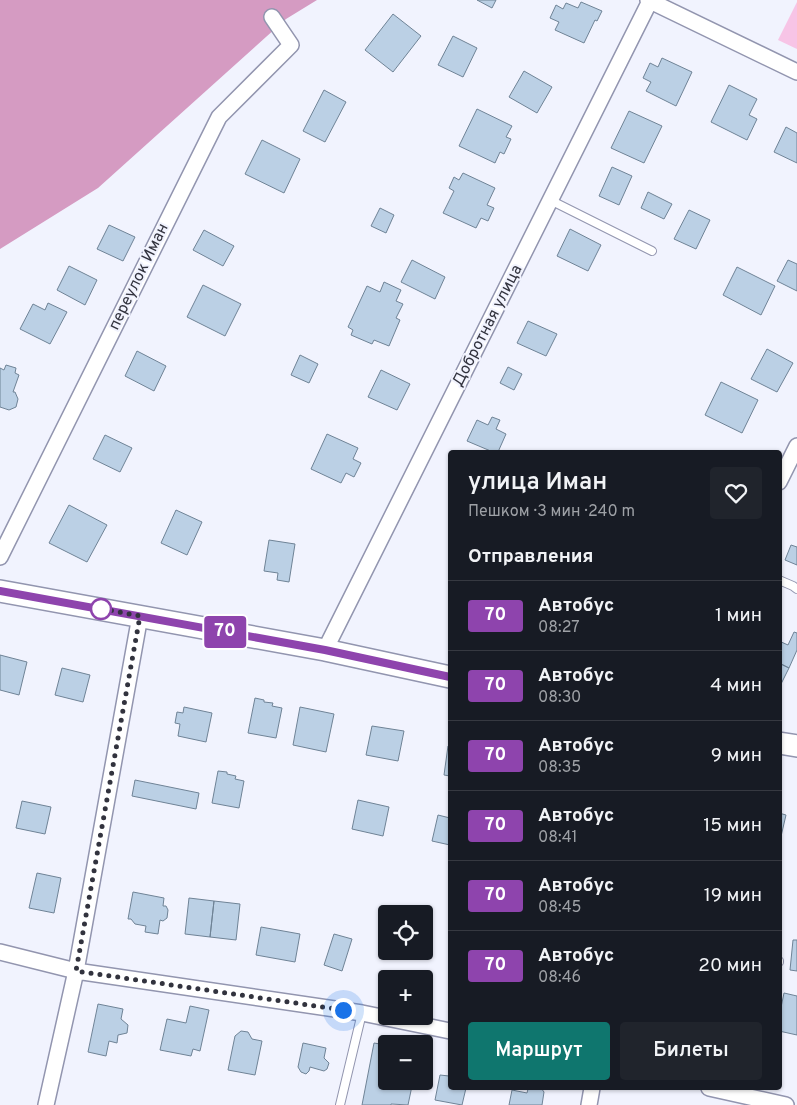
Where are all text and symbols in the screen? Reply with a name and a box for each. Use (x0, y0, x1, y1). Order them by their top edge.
street label: переулок Иман (105, 220, 173, 334)
street label: Добротная улица (449, 262, 527, 390)
button: heart (710, 467, 762, 519)
text: улица Иман (468, 468, 607, 498)
text: Пешком · 3 мин · 240 m (468, 502, 635, 522)
text: Отправления (468, 545, 594, 569)
text: Автобус (538, 594, 614, 618)
unlabelled marker (90, 598, 112, 620)
text: 70 (485, 604, 506, 627)
text: 1 мин (715, 604, 762, 628)
line badge: 70 (202, 616, 248, 648)
text: 08:27 (538, 618, 580, 638)
text: 70 (214, 620, 236, 643)
text: Автобус (538, 664, 614, 688)
text: 70 (485, 674, 506, 697)
text: 4 мин (710, 674, 762, 698)
text: 08:30 (538, 688, 581, 708)
text: Автобус (538, 734, 614, 758)
text: 70 (485, 744, 506, 767)
text: 9 мин (711, 744, 762, 768)
text: 08:35 (538, 758, 581, 778)
text: Автобус (538, 804, 614, 828)
text: 70 (485, 814, 506, 837)
text: 15 мин (703, 814, 762, 838)
text: 08:41 (538, 828, 578, 848)
text: Автобус (538, 874, 614, 898)
text: 70 (485, 884, 506, 907)
text: 19 мин (704, 884, 762, 908)
text: 08:45 (538, 898, 582, 918)
map controls (378, 905, 433, 1090)
button: locate (378, 905, 433, 960)
text: Автобус (538, 944, 614, 968)
text: 70 (485, 954, 506, 977)
text: 20 мин (698, 954, 762, 978)
text: 08:46 (538, 968, 581, 988)
button: + (378, 970, 433, 1025)
your location (331, 998, 356, 1023)
button: Маршрут (468, 1022, 610, 1080)
button: Билеты (620, 1022, 762, 1080)
button: − (378, 1035, 433, 1090)

